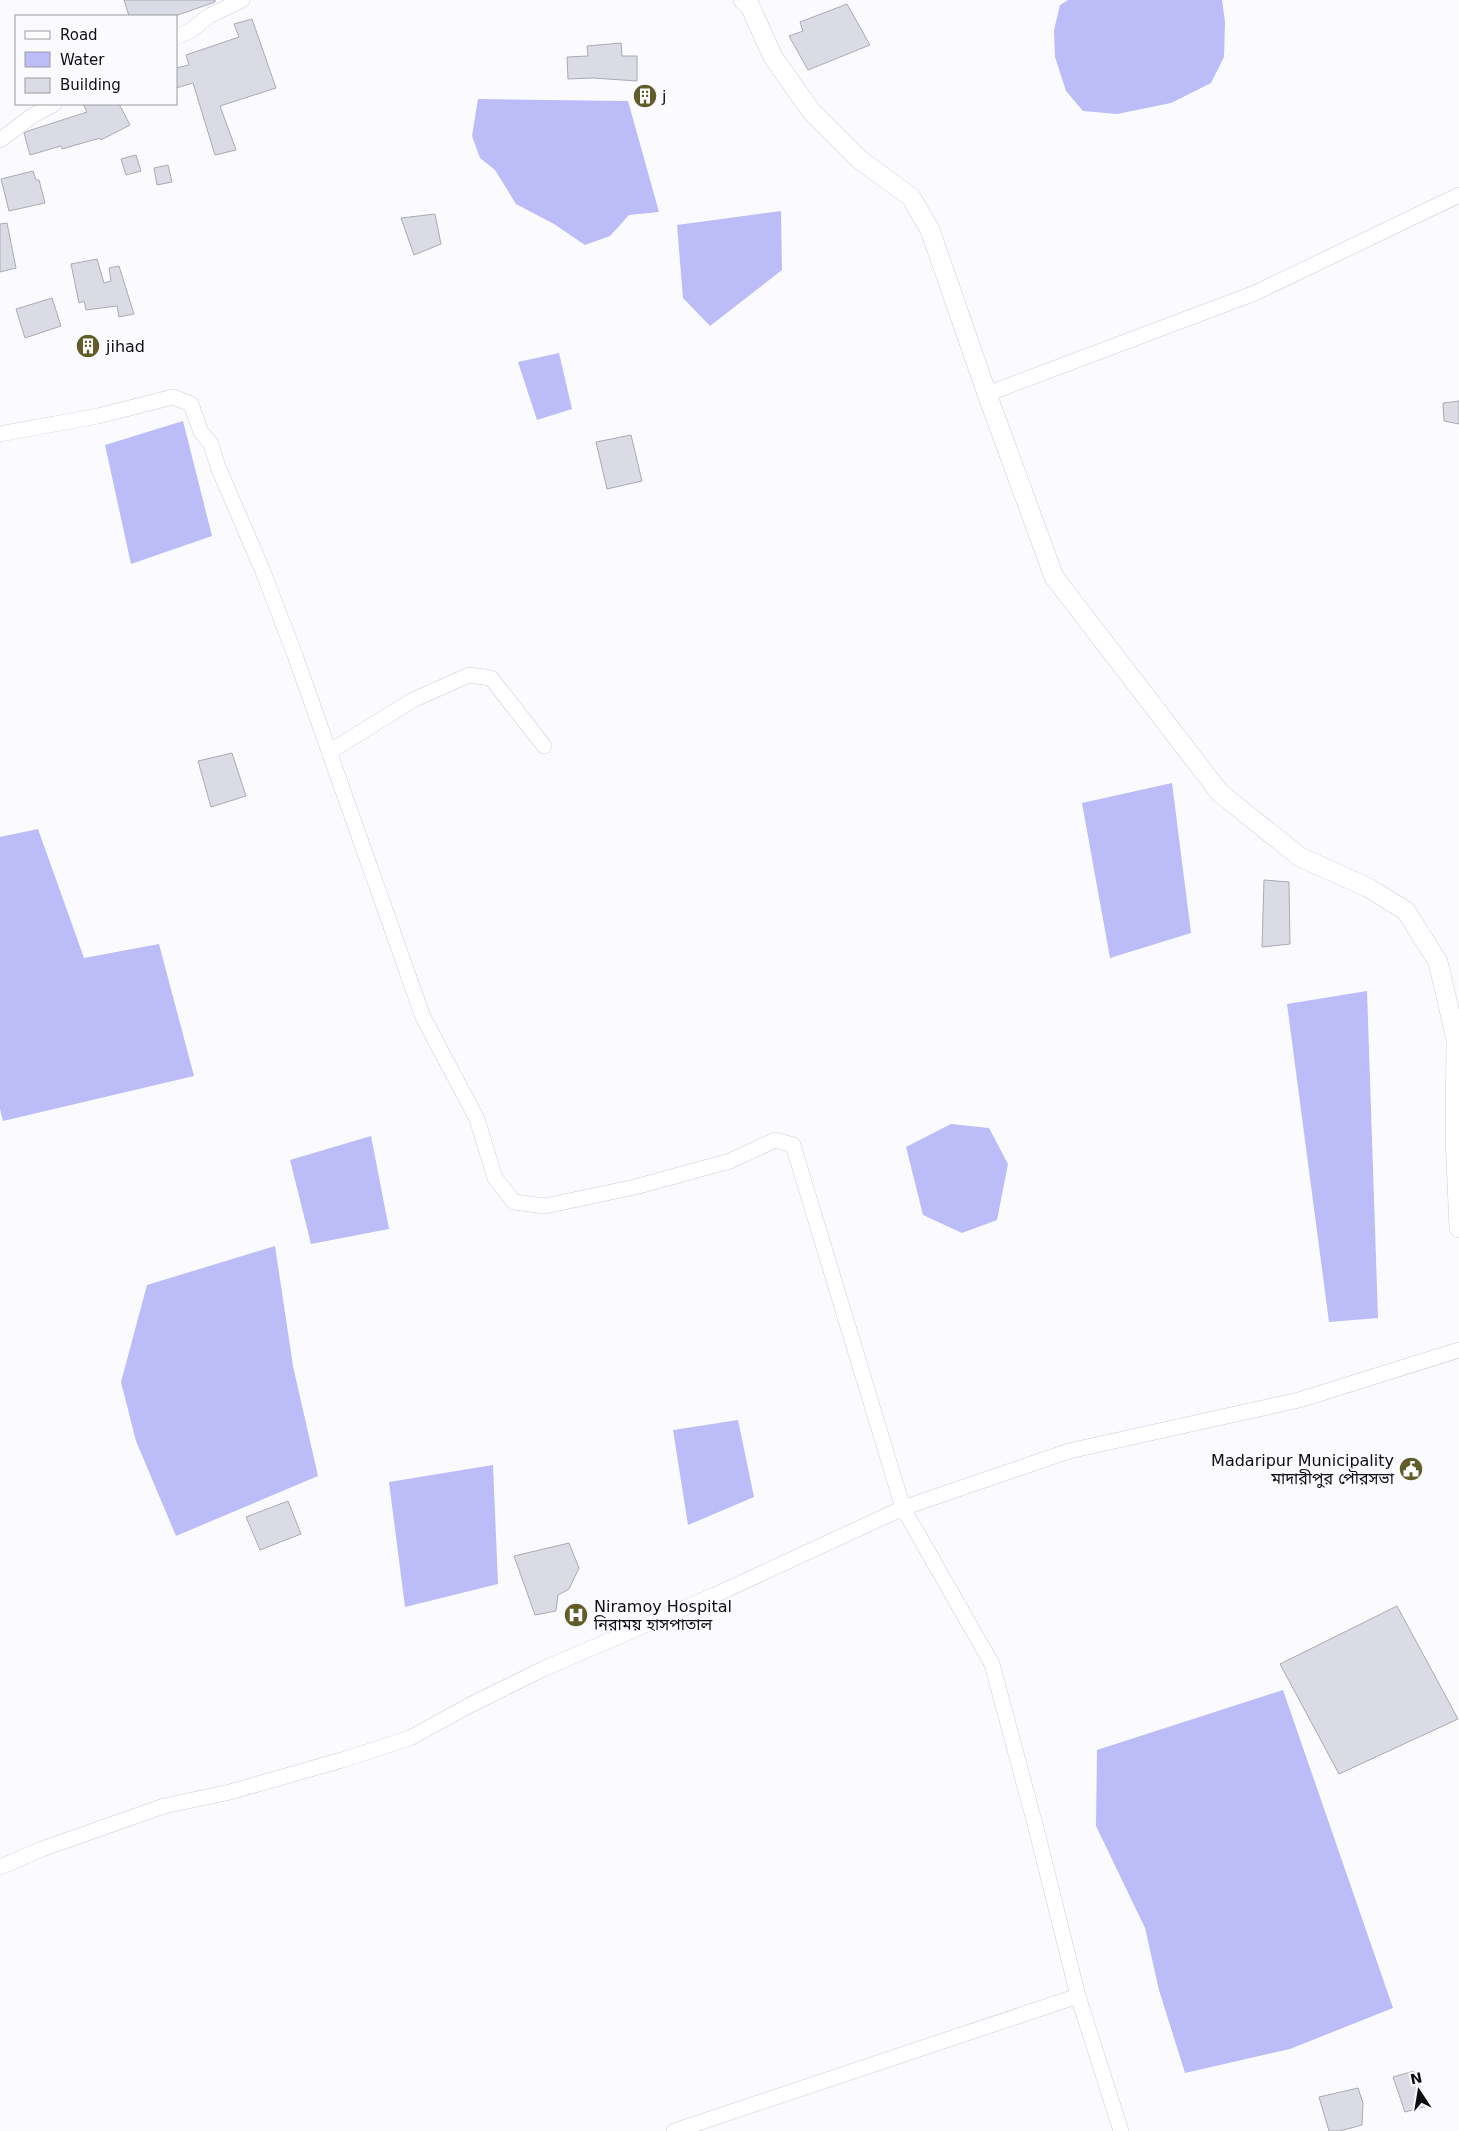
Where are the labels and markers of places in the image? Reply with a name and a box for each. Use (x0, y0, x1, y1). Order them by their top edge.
building icon: j (632, 83, 658, 109)
place label: j (661, 87, 666, 106)
building icon: jihad (75, 333, 101, 359)
place label: jihad (105, 337, 145, 356)
place label: Madaripur Municipality মাদারীপুর পৌরসভা (1211, 1451, 1395, 1488)
public building icon: Madaripur Municipality মাদারীপুর পৌরসভা (1398, 1456, 1424, 1482)
place label: Niramoy Hospital নিরাময় হাসপাতাল (593, 1597, 732, 1634)
hospital icon: Niramoy Hospital নিরাময় হাসপাতাল (563, 1602, 589, 1628)

